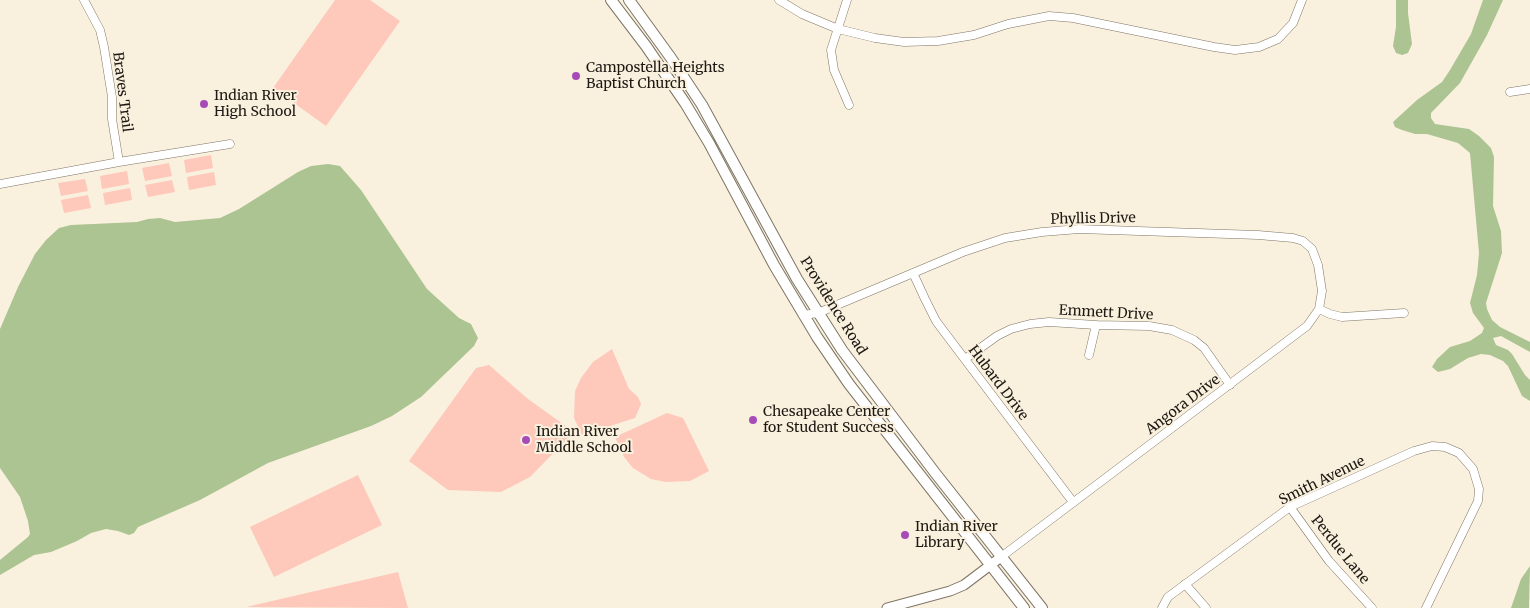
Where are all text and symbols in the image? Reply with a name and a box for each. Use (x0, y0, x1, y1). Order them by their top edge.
street label: Braves Trail (109, 51, 135, 133)
place label: Campostella Heights Baptist Church (586, 60, 725, 92)
marker: Campostella Heights Baptist Church (570, 70, 582, 82)
place label: Indian River High School (214, 88, 297, 120)
marker: Indian River High School (198, 98, 210, 110)
street label: Phyllis Drive (1050, 210, 1136, 228)
street label: Providence Road (796, 254, 870, 358)
street label: Emmett Drive (1058, 302, 1154, 324)
street label: Hubard Drive (964, 342, 1032, 424)
street label: Angora Drive (1142, 372, 1224, 438)
place label: Chesapeake Center for Student Success (763, 404, 894, 437)
marker: Chesapeake Center for Student Success (747, 414, 759, 426)
place label: Indian River Middle School (536, 424, 632, 457)
marker: Indian River Middle School (520, 434, 532, 446)
street label: Smith Avenue (1276, 453, 1368, 509)
street label: Perdue Lane (1307, 512, 1373, 588)
place label: Indian River Library (915, 519, 998, 552)
marker: Indian River Library (899, 529, 911, 541)

